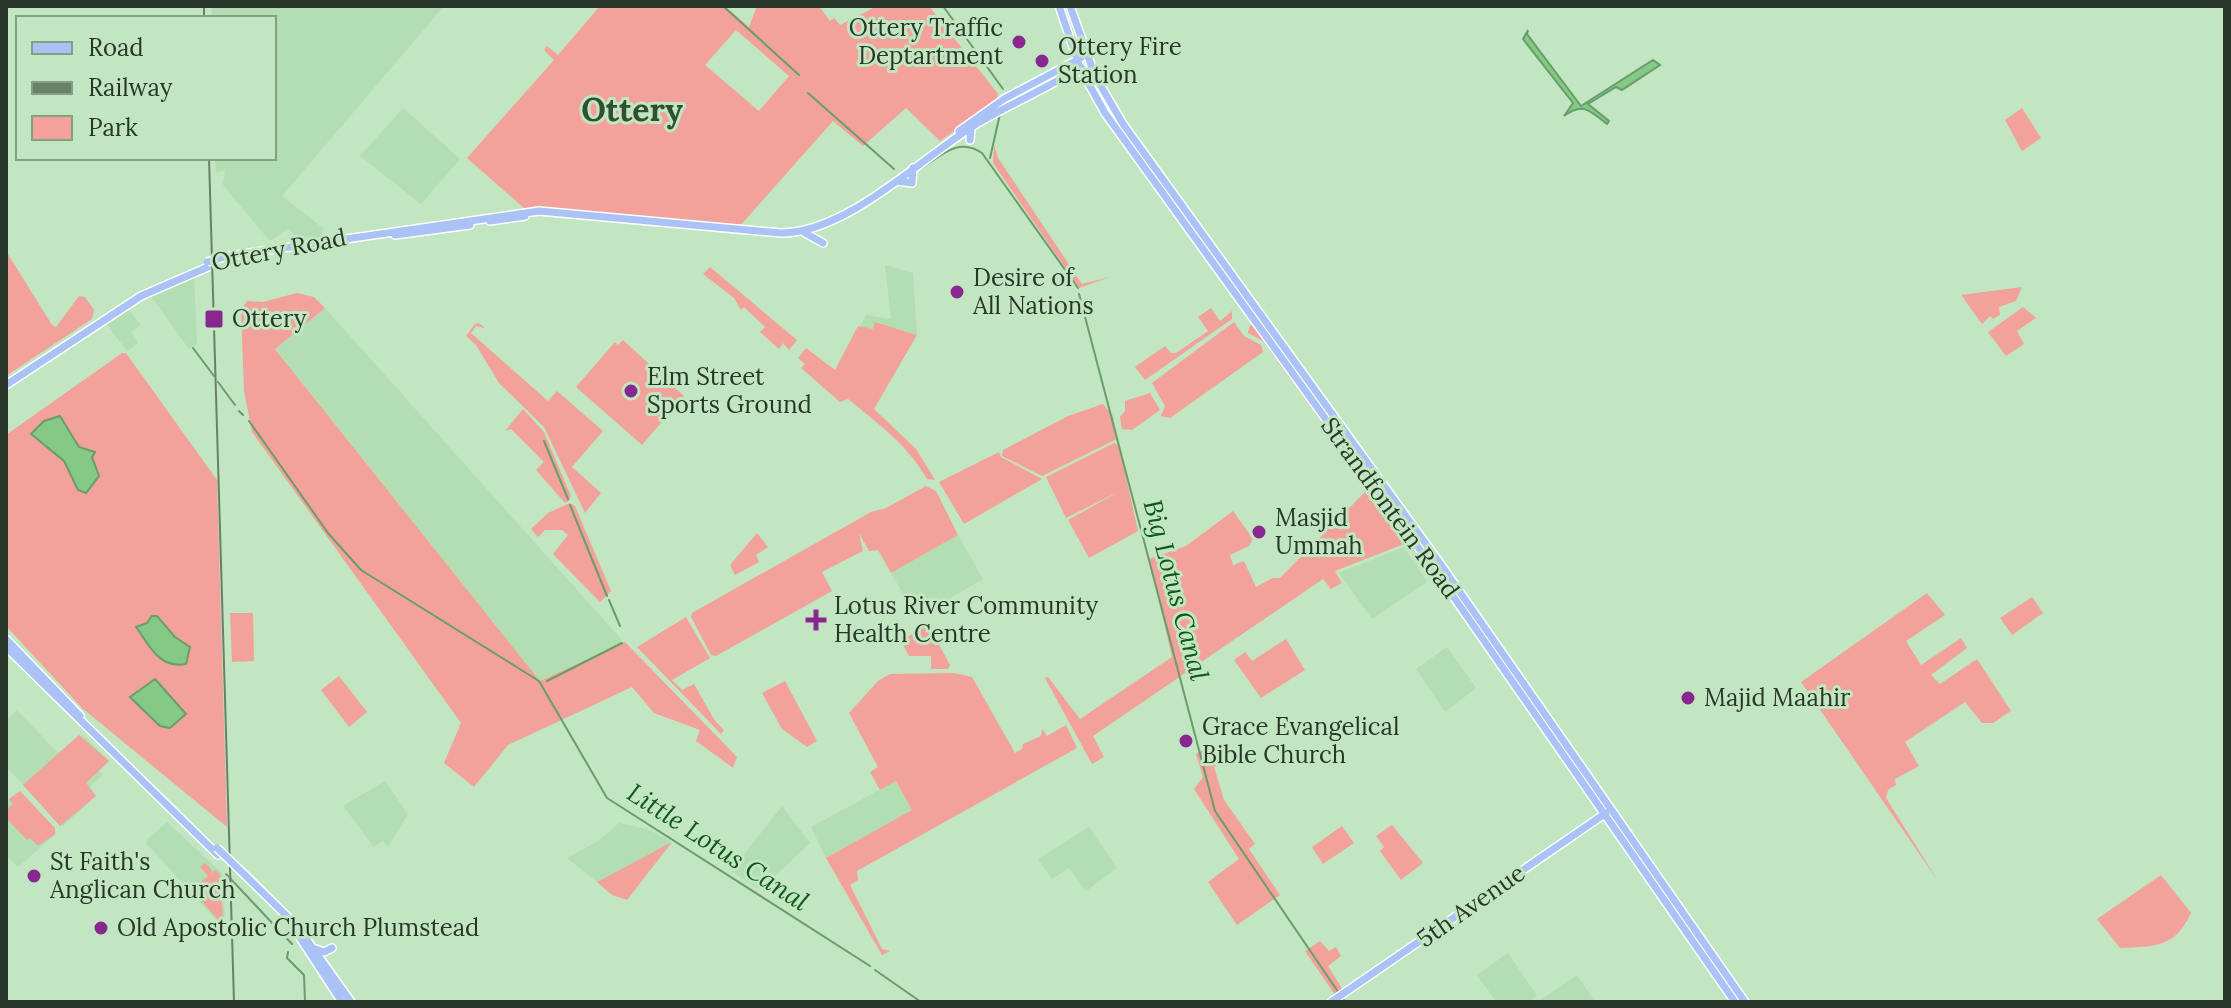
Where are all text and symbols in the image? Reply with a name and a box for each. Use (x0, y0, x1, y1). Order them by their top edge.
place label: Ottery Traffic Deptartment (849, 12, 1004, 71)
legend (16, 16, 276, 160)
place label: Ottery Fire Station (1058, 31, 1182, 90)
text: Road (88, 32, 144, 63)
marker: Ottery Traffic Deptartment (1010, 33, 1028, 51)
marker: Ottery Fire Station (1033, 52, 1051, 70)
text: Railway (88, 72, 173, 103)
district label: Ottery (581, 89, 683, 130)
text: Park (88, 112, 138, 143)
street label: Ottery Road (209, 221, 349, 278)
place label: Desire of All Nations (972, 262, 1094, 321)
marker: Desire of All Nations (948, 283, 966, 301)
place label: Ottery (232, 303, 307, 334)
marker: Ottery (203, 308, 225, 330)
place label: Elm Street Sports Ground (647, 361, 812, 420)
marker: Elm Street Sports Ground (622, 382, 640, 400)
street label: Strandfontein Road (1314, 411, 1467, 604)
water label: Big Lotus Canal (1136, 496, 1217, 685)
place label: Masjid Ummah (1275, 502, 1363, 561)
marker: Masjid Ummah (1250, 523, 1268, 541)
place label: Lotus River Community Health Centre (834, 590, 1099, 649)
marker: Lotus River Community Health Centre (805, 609, 827, 631)
place label: Majid Maahir (1704, 682, 1851, 713)
marker: Majid Maahir (1679, 689, 1697, 707)
place label: Grace Evangelical Bible Church (1202, 711, 1399, 770)
marker: Grace Evangelical Bible Church (1177, 732, 1195, 750)
water label: Little Lotus Canal (621, 776, 816, 918)
place label: St Faith's Anglican Church (49, 846, 236, 905)
street label: 5th Avenue (1411, 857, 1531, 954)
marker: St Faith's Anglican Church (25, 867, 43, 885)
place label: Old Apostolic Church Plumstead (117, 912, 479, 943)
marker: Old Apostolic Church Plumstead (92, 919, 110, 937)

